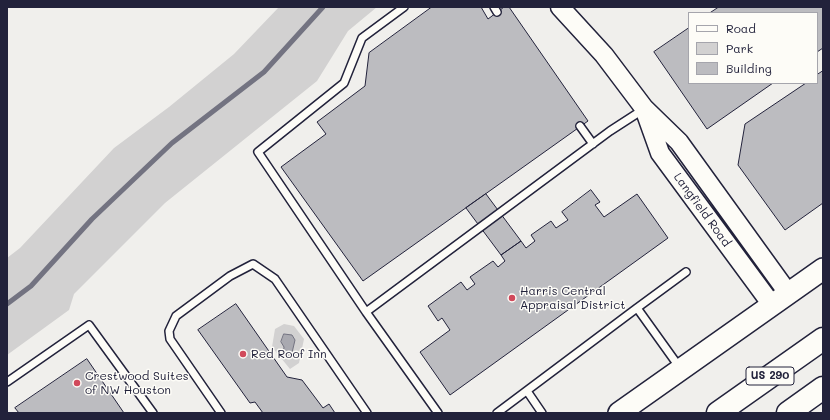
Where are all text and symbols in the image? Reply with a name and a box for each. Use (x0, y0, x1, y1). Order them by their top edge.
legend (688, 12, 818, 84)
text: Road (726, 20, 756, 36)
text: Park (726, 40, 753, 56)
text: Building (726, 60, 772, 76)
street label: Langfield Road (670, 170, 734, 250)
place label: Harris Central Appraisal District (520, 284, 626, 312)
marker: Harris Central Appraisal District (507, 293, 517, 303)
place label: Red Roof Inn (251, 347, 327, 361)
marker: Red Roof Inn (238, 349, 248, 359)
road number: US 290 (746, 367, 794, 385)
place label: Crestwood Suites of NW Houston (85, 369, 189, 397)
marker: Crestwood Suites of NW Houston (72, 378, 82, 388)

